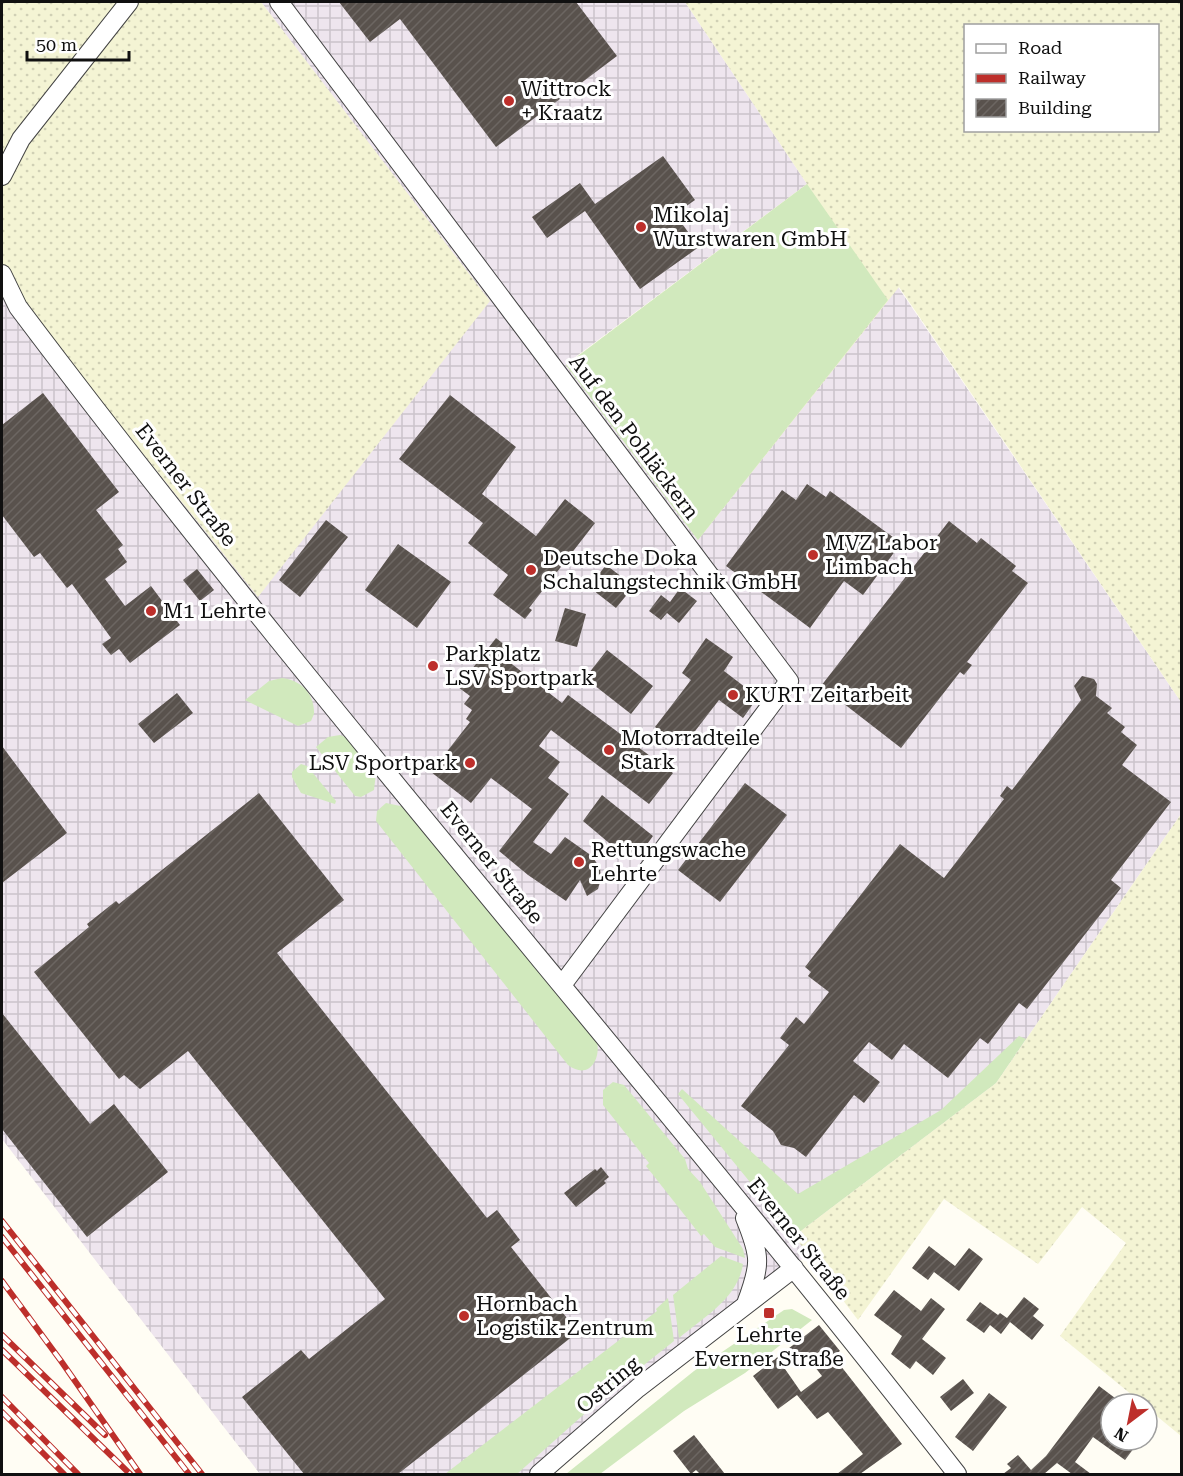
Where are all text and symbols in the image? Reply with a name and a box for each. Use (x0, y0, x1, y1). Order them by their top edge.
scale bar (27, 24, 129, 62)
legend (964, 24, 1159, 132)
text: 50 m (36, 34, 77, 55)
text: Road (1018, 37, 1063, 58)
text: Railway (1018, 67, 1086, 88)
place label: Wittrock + Kraatz (521, 77, 611, 125)
marker: Wittrock + Kraatz (502, 94, 516, 108)
text: Building (1018, 97, 1092, 118)
place label: Mikolaj Wurstwaren GmbH (653, 203, 847, 251)
marker: Mikolaj Wurstwaren GmbH (634, 220, 648, 234)
street label: Auf den Pohläckern (564, 350, 704, 524)
street label: Everner Straße (131, 419, 241, 551)
place label: MVZ Labor Limbach (825, 531, 938, 579)
place label: Deutsche Doka Schalungstechnik GmbH (543, 546, 798, 594)
marker: MVZ Labor Limbach (806, 548, 820, 562)
marker: Deutsche Doka Schalungstechnik GmbH (524, 563, 538, 577)
place label: M1 Lehrte (163, 599, 266, 623)
marker: M1 Lehrte (144, 604, 158, 618)
place label: Parkplatz LSV Sportpark (445, 642, 594, 690)
marker: Parkplatz LSV Sportpark (426, 659, 440, 673)
place label: KURT Zeitarbeit (745, 683, 909, 707)
marker: KURT Zeitarbeit (726, 688, 740, 702)
place label: Motorradteile Stark (621, 726, 760, 774)
marker: Motorradteile Stark (602, 743, 616, 757)
place label: LSV Sportpark (309, 751, 458, 775)
marker: LSV Sportpark (463, 756, 477, 770)
street label: Everner Straße (436, 797, 548, 929)
place label: Rettungswache Lehrte (591, 838, 746, 886)
marker: Rettungswache Lehrte (572, 855, 586, 869)
street label: Everner Straße (743, 1173, 855, 1305)
place label: Hornbach Logistik-Zentrum (476, 1292, 654, 1340)
marker: Lehrte Everner Straße (762, 1306, 776, 1320)
marker: Hornbach Logistik-Zentrum (457, 1309, 471, 1323)
place label: Lehrte Everner Straße (694, 1323, 844, 1371)
street label: Ostring (571, 1352, 645, 1418)
north arrow (1099, 1392, 1159, 1452)
text: N (1111, 1423, 1132, 1446)

